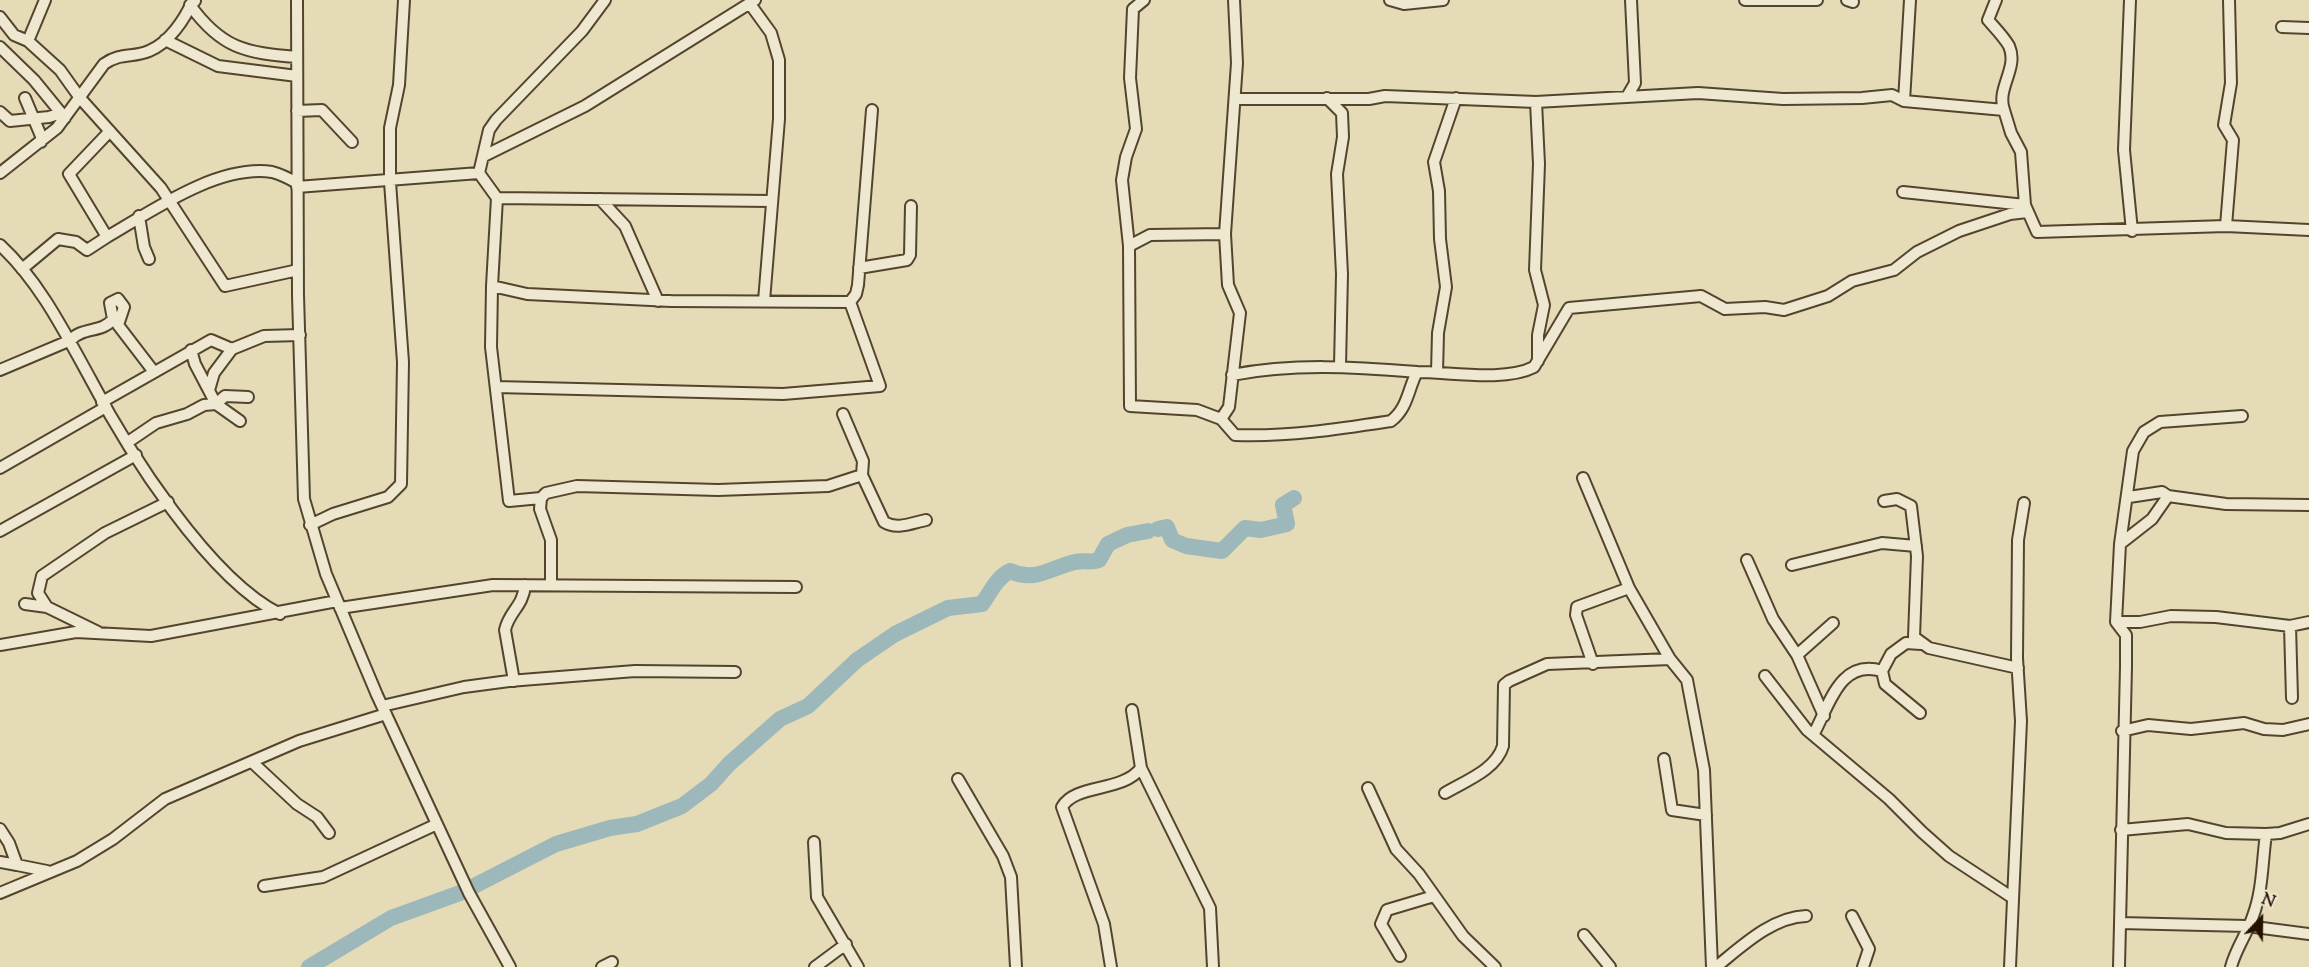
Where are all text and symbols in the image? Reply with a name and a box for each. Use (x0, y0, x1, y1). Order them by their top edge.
north arrow (2231, 889, 2291, 949)
text: N (2258, 889, 2278, 915)

